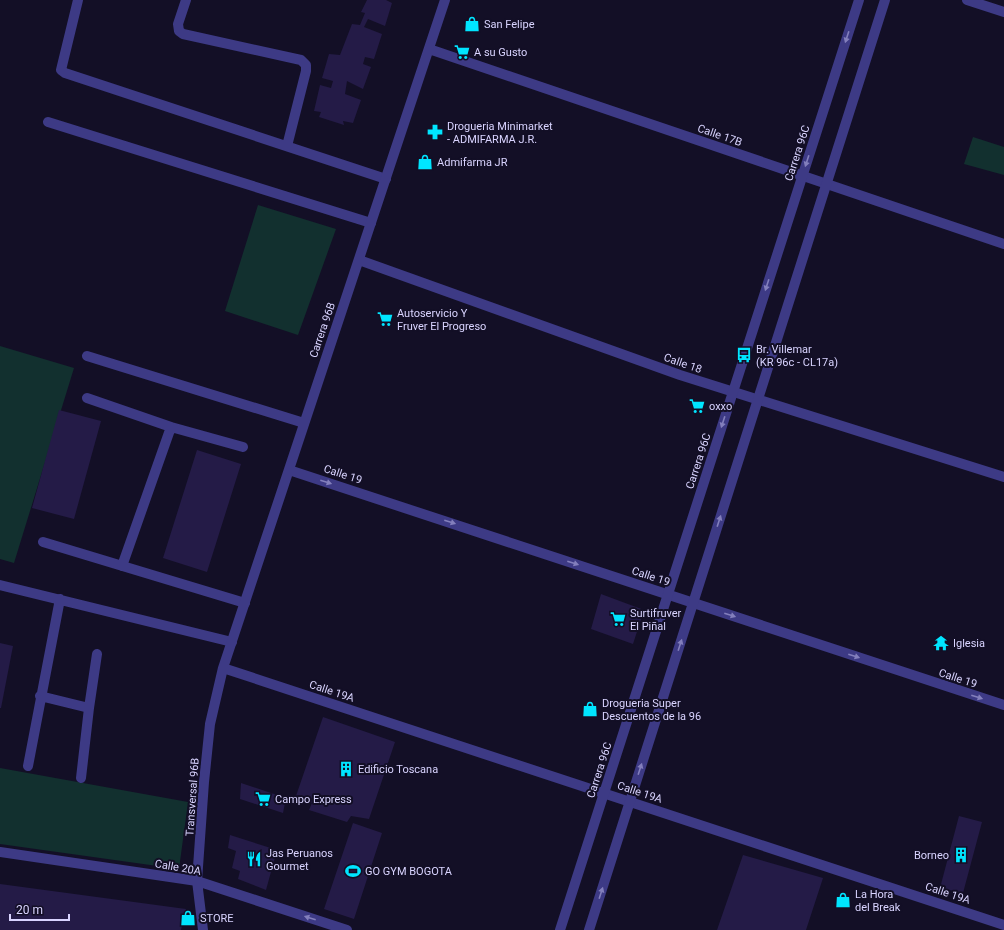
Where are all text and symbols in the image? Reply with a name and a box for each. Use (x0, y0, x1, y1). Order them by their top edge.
shop icon: San Felipe (463, 15, 481, 33)
place label: San Felipe (484, 18, 535, 31)
one-way arrow (844, 31, 850, 43)
supermarket icon: A su Gusto (453, 43, 471, 61)
place label: A su Gusto (474, 46, 527, 59)
place label: Drogueria Minimarket - ADMIFARMA J.R. (447, 120, 553, 146)
street label: Calle 17B (696, 122, 744, 149)
pharmacy icon: Drogueria Minimarket - ADMIFARMA J.R. (426, 123, 444, 141)
street label: Carrera 96C (782, 124, 813, 183)
shop icon: Admifarma JR (416, 153, 434, 171)
one-way arrow (804, 155, 810, 167)
place label: Admifarma JR (437, 156, 508, 169)
one-way arrow (764, 279, 770, 291)
street label: Carrera 96B (307, 301, 338, 360)
place label: Autoservicio Y Fruver El Progreso (397, 307, 486, 333)
supermarket icon: Autoservicio Y Fruver El Progreso (376, 310, 394, 328)
place label: Br. Villemar (KR 96c - CL17a) (756, 343, 838, 369)
bus stop icon: Br. Villemar (KR 96c - CL17a) (735, 346, 753, 364)
street label: Calle 18 (662, 351, 704, 376)
supermarket icon: oxxo (688, 397, 706, 415)
place label: oxxo (709, 400, 732, 413)
one-way arrow (720, 416, 726, 428)
street label: Carrera 96C (683, 432, 714, 491)
street label: Calle 19 (322, 462, 364, 487)
one-way arrow (321, 479, 333, 485)
one-way arrow (716, 515, 722, 527)
one-way arrow (444, 520, 456, 526)
one-way arrow (568, 560, 580, 566)
street label: Calle 19 (630, 564, 672, 589)
place label: Surtifruver El Piñal (630, 607, 682, 633)
supermarket icon: Surtifruver El Piñal (609, 610, 627, 628)
one-way arrow (725, 612, 737, 618)
temple icon: Iglesia (932, 634, 950, 652)
place label: Iglesia (953, 637, 985, 650)
one-way arrow (677, 639, 683, 651)
one-way arrow (848, 653, 860, 659)
street label: Calle 19 (937, 666, 979, 691)
street label: Calle 19A (308, 678, 357, 705)
one-way arrow (972, 694, 984, 700)
place label: Drogueria Super Descuentos de la 96 (602, 697, 701, 723)
shop icon: Drogueria Super Descuentos de la 96 (581, 700, 599, 718)
street label: Carrera 96C (584, 741, 615, 800)
street label: Transversal 96B (183, 757, 202, 837)
building icon: Edificio Toscana (337, 760, 355, 778)
place label: Edificio Toscana (358, 763, 438, 776)
one-way arrow (638, 763, 644, 775)
street label: Calle 19A (616, 779, 665, 806)
supermarket icon: Campo Express (254, 790, 272, 808)
place label: Campo Express (275, 793, 352, 806)
building icon: Borneo (952, 846, 970, 864)
place label: Jas Peruanos Gourmet (266, 847, 333, 873)
place label: Borneo (914, 849, 949, 862)
restaurant icon: Jas Peruanos Gourmet (245, 850, 263, 868)
street label: Calle 20A (154, 857, 203, 878)
sports icon: GO GYM BOGOTA (344, 862, 362, 880)
place label: GO GYM BOGOTA (365, 865, 453, 878)
street label: Calle 19A (924, 880, 973, 907)
one-way arrow (598, 887, 604, 899)
place label: La Hora del Break (855, 888, 901, 914)
shop icon: La Hora del Break (834, 891, 852, 909)
scale bar (10, 896, 69, 922)
text: 20 m (16, 903, 43, 917)
shop icon: STORE (179, 909, 197, 927)
place label: STORE (200, 912, 234, 925)
one-way arrow (303, 915, 315, 921)

